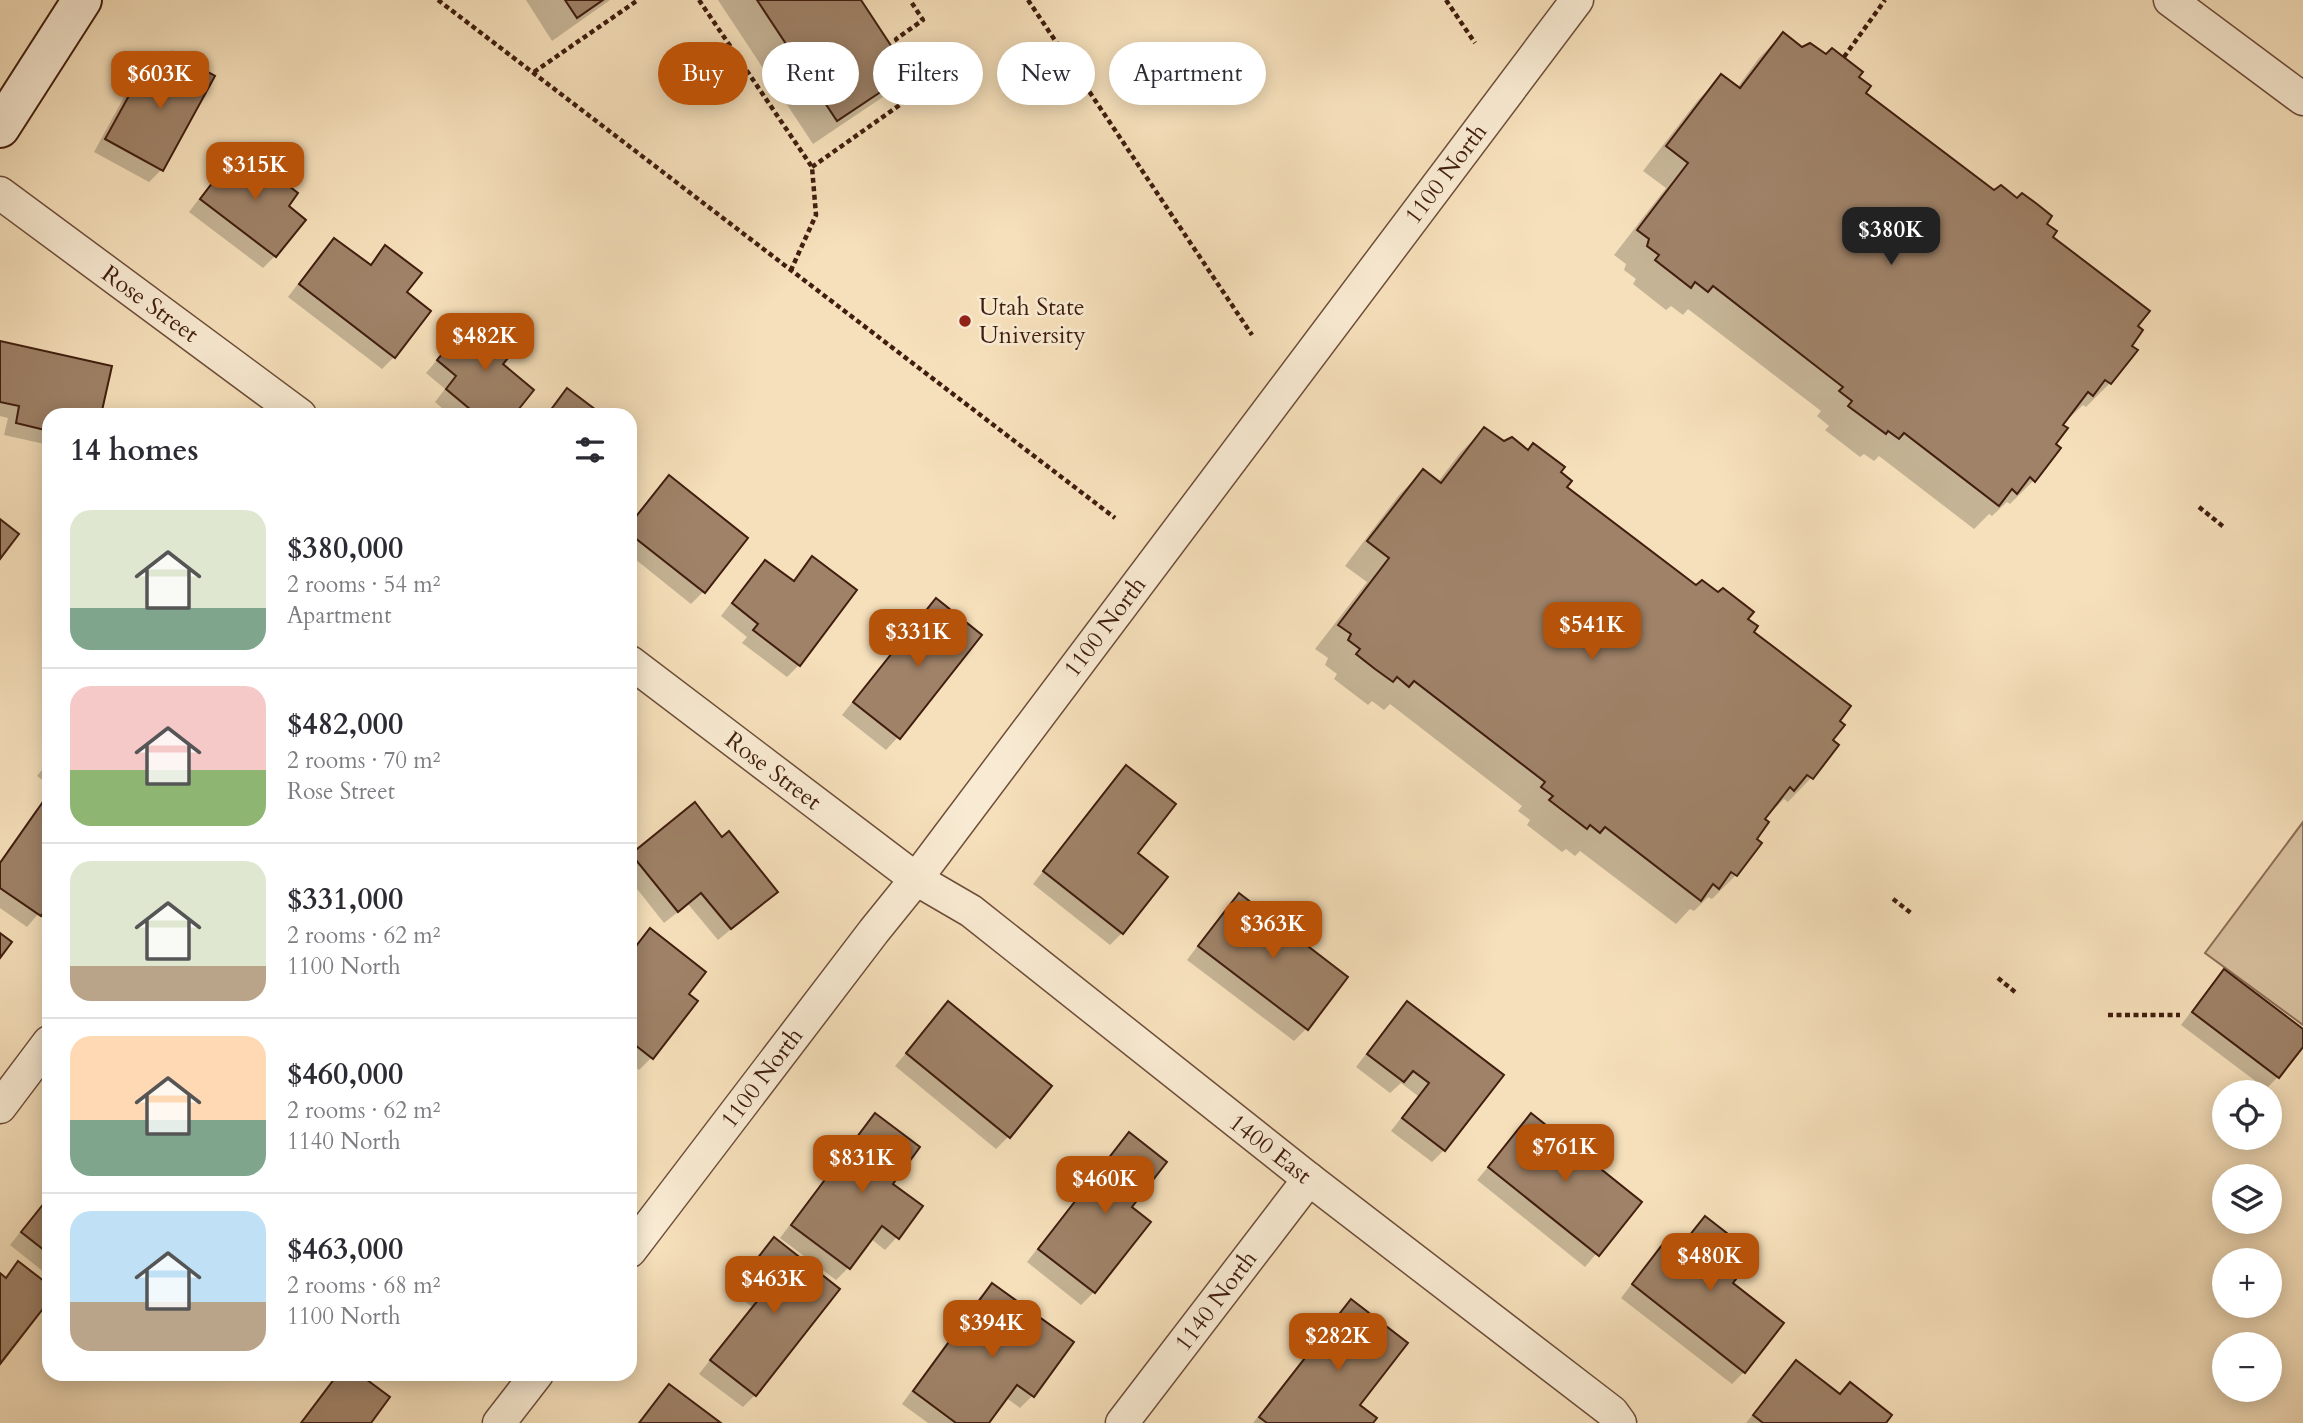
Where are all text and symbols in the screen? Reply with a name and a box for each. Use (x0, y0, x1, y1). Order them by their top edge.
chip: Buy (658, 42, 748, 105)
chip: Rent (762, 42, 859, 105)
chip: Filters (873, 42, 983, 105)
chip: New (997, 42, 1095, 105)
chip: Apartment (1109, 42, 1266, 105)
pin: $603K (111, 52, 209, 111)
text: $603K (127, 58, 193, 89)
street label: 1100 North (1397, 117, 1495, 231)
pin: $315K (206, 142, 304, 202)
text: $315K (222, 149, 288, 180)
pin: $380K (1842, 208, 1940, 267)
text: $380K (1858, 214, 1924, 245)
street label: Rose Street (95, 258, 206, 351)
place label: Utah State University (979, 291, 1086, 352)
marker: Utah State University (957, 313, 973, 329)
pin: $482K (436, 314, 534, 373)
text: $482K (452, 320, 518, 351)
text: 14 homes (70, 430, 199, 471)
icon: filters (571, 431, 609, 469)
text: $380,000 (287, 528, 403, 569)
icon: home (126, 538, 210, 622)
text: 2 rooms · 54 m² (287, 569, 440, 600)
street label: 1100 North (1056, 570, 1154, 684)
text: Apartment (287, 600, 391, 631)
pin: $541K (1543, 602, 1641, 662)
text: $541K (1559, 609, 1625, 640)
pin: $331K (869, 610, 967, 669)
text: $331K (885, 616, 951, 647)
text: $482,000 (287, 704, 403, 745)
icon: home (126, 714, 210, 798)
street label: Rose Street (718, 724, 828, 818)
text: 2 rooms · 70 m² (287, 745, 440, 776)
text: Rose Street (287, 776, 395, 807)
text: $331,000 (287, 879, 403, 920)
icon: home (126, 889, 210, 973)
pin: $363K (1224, 902, 1322, 961)
text: $363K (1240, 908, 1306, 939)
text: 2 rooms · 62 m² (287, 920, 440, 951)
text: 1100 North (287, 951, 401, 982)
street label: 1100 North (713, 1021, 811, 1135)
text: $460,000 (287, 1054, 403, 1095)
icon: home (126, 1064, 210, 1148)
map controls (2212, 1080, 2282, 1402)
button: locate (2212, 1080, 2282, 1150)
text: 2 rooms · 62 m² (287, 1095, 440, 1126)
street label: 1400 East (1222, 1106, 1318, 1192)
pin: $761K (1516, 1124, 1614, 1184)
text: 1140 North (287, 1126, 401, 1157)
text: $761K (1532, 1131, 1598, 1162)
pin: $831K (813, 1136, 911, 1195)
text: $831K (829, 1142, 895, 1173)
pin: $460K (1056, 1156, 1154, 1216)
text: $460K (1072, 1163, 1138, 1194)
button: layers (2212, 1164, 2282, 1234)
text: $463,000 (287, 1229, 403, 1270)
pin: $480K (1661, 1234, 1759, 1293)
icon: home (126, 1239, 210, 1323)
text: $480K (1677, 1240, 1743, 1271)
street label: 1140 North (1167, 1244, 1265, 1358)
button: + (2212, 1248, 2282, 1318)
pin: $463K (725, 1256, 823, 1316)
text: $463K (741, 1263, 807, 1294)
text: 2 rooms · 68 m² (287, 1270, 440, 1301)
pin: $394K (943, 1300, 1041, 1360)
text: 1100 North (287, 1301, 401, 1332)
text: $394K (959, 1307, 1025, 1338)
pin: $282K (1289, 1314, 1387, 1373)
text: $282K (1305, 1320, 1371, 1351)
button: − (2212, 1332, 2282, 1402)

